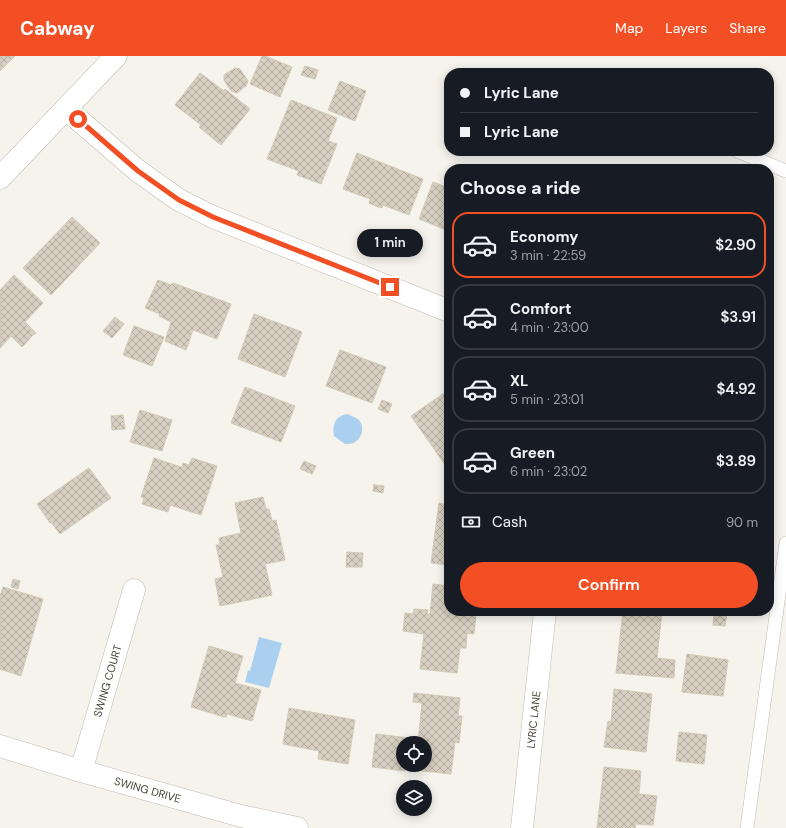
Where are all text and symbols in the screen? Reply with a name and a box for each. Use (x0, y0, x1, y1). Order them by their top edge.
text: Cabway (20, 16, 95, 41)
text: Map (615, 19, 643, 37)
text: Layers (665, 19, 707, 37)
text: Share (729, 19, 766, 37)
text: Lyric Lane (484, 83, 559, 103)
route start (69, 110, 87, 128)
text: Lyric Lane (484, 122, 559, 142)
text: Choose a ride (460, 176, 581, 200)
icon: car (462, 227, 498, 263)
text: Economy (510, 227, 578, 247)
callout: 1 min (357, 229, 423, 257)
text: 1 min (374, 234, 406, 251)
text: $2.90 (715, 235, 756, 255)
text: 3 min · 22:59 (510, 247, 586, 264)
route end (381, 278, 399, 296)
icon: car (462, 299, 498, 335)
text: Comfort (510, 299, 571, 319)
text: $3.91 (720, 307, 756, 327)
text: 4 min · 23:00 (510, 319, 589, 336)
icon: car (462, 371, 498, 407)
text: XL (510, 371, 528, 391)
text: $4.92 (716, 379, 756, 399)
text: 5 min · 23:01 (510, 391, 584, 408)
icon: car (462, 443, 498, 479)
text: Green (510, 443, 555, 463)
text: $3.89 (716, 451, 756, 471)
text: 6 min · 23:02 (510, 463, 587, 480)
icon: cash (460, 511, 482, 533)
text: Cash (492, 512, 527, 532)
text: 90 m (726, 514, 758, 531)
button: Confirm (460, 562, 758, 608)
street label: SWING COURT (90, 643, 125, 719)
street label: LYRIC LANE (523, 690, 544, 749)
map controls (396, 736, 432, 816)
button: locate (396, 736, 432, 772)
street label: SWING DRIVE (113, 774, 183, 806)
button: layers (396, 780, 432, 816)

